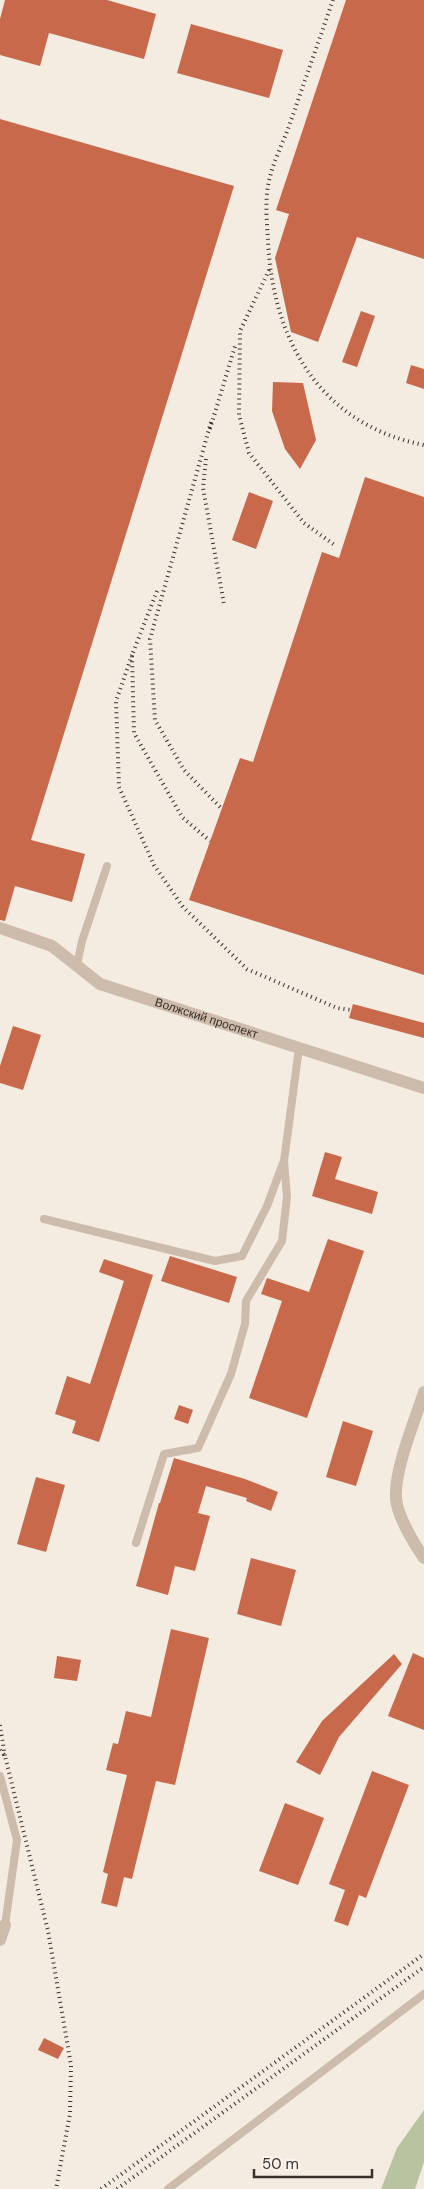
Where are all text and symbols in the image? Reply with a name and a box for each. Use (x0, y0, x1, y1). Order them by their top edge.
street label: Волжский проспект (153, 994, 260, 1042)
scale bar (254, 2146, 372, 2178)
text: 50 m (262, 2154, 299, 2174)

